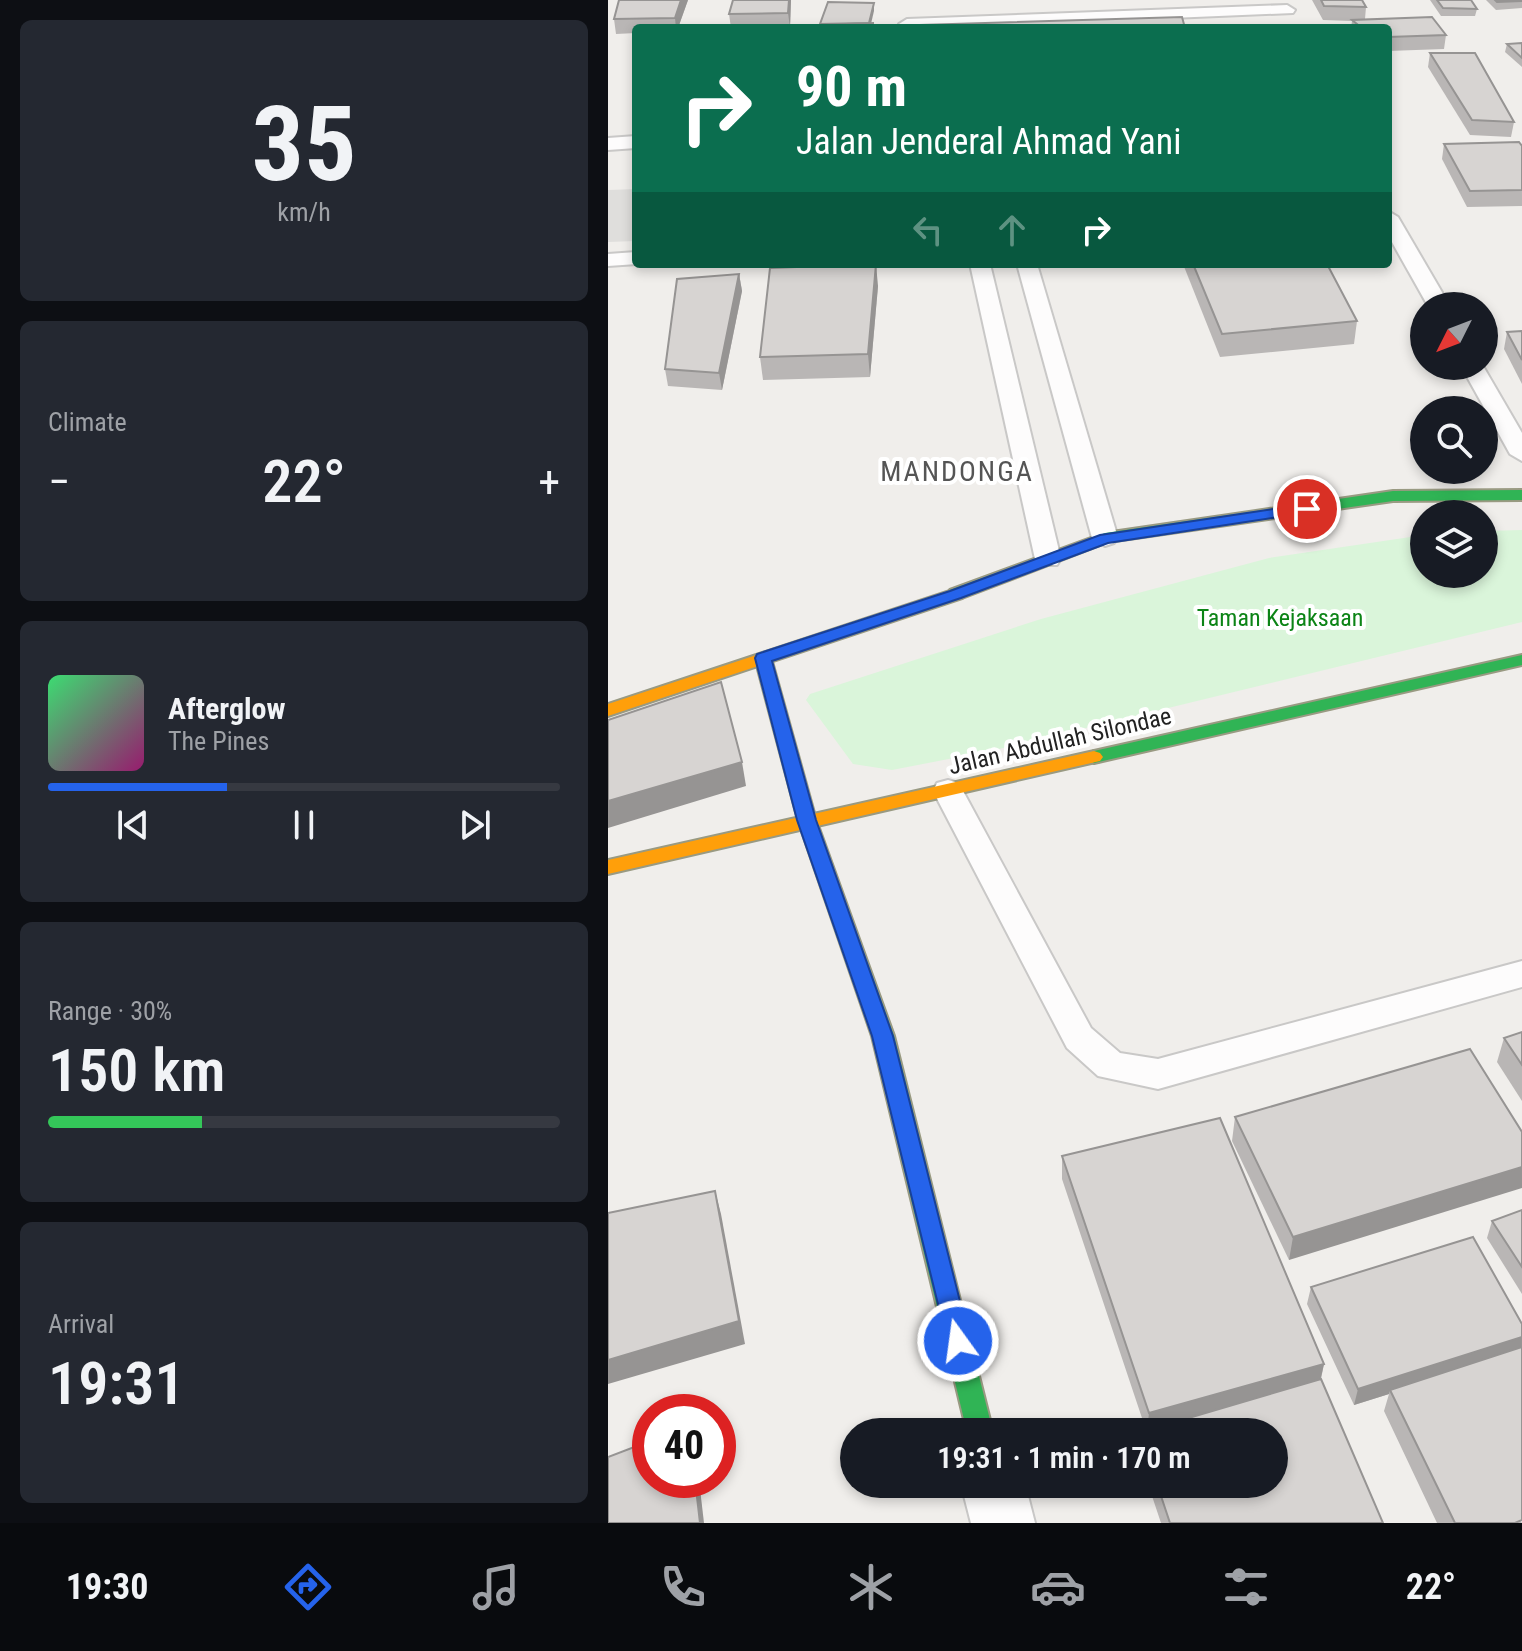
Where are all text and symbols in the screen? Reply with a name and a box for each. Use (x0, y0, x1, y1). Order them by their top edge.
text: 90 m (796, 54, 907, 120)
icon: right (664, 56, 768, 160)
text: 35 (251, 84, 357, 205)
text: Jalan Jenderal Ahmad Yani (796, 121, 1182, 163)
text: km/h (277, 197, 331, 227)
icon: left (906, 208, 950, 252)
icon: ahead (990, 208, 1034, 252)
icon: right (1074, 208, 1118, 252)
north arrow (1410, 292, 1498, 380)
map controls (1410, 292, 1498, 588)
button: search (1410, 396, 1498, 484)
text: Climate (48, 407, 127, 437)
text: 22° (262, 446, 346, 517)
district label: MANDONGA (880, 455, 1034, 488)
text: − (48, 456, 70, 508)
text: + (538, 456, 560, 508)
pin (1273, 475, 1341, 543)
icon: arrive (1285, 487, 1329, 531)
button: layers (1410, 500, 1498, 588)
park label: Taman Kejaksaan (1197, 604, 1363, 632)
text: Afterglow (168, 691, 286, 726)
street label: Jalan Abdullah Silondae (946, 702, 1174, 780)
text: The Pines (168, 726, 269, 756)
icon: previous (111, 803, 155, 847)
icon: pause (282, 803, 326, 847)
icon: next (453, 803, 497, 847)
text: Range · 30% (48, 996, 172, 1026)
text: 150 km (48, 1035, 225, 1106)
position arrow (916, 1299, 1000, 1383)
text: Arrival (48, 1309, 114, 1339)
text: 19:31 (48, 1348, 185, 1419)
speed limit sign: 40 (632, 1394, 736, 1498)
text: 19:31 · 1 min · 170 m (937, 1440, 1191, 1475)
icon: directions (280, 1559, 336, 1615)
icon: music (468, 1559, 524, 1615)
icon: phone (655, 1559, 711, 1615)
icon: climate (843, 1559, 899, 1615)
icon: car (1030, 1559, 1086, 1615)
icon: filters (1218, 1559, 1274, 1615)
text: 19:30 (66, 1566, 148, 1608)
text: 22° (1406, 1566, 1456, 1608)

